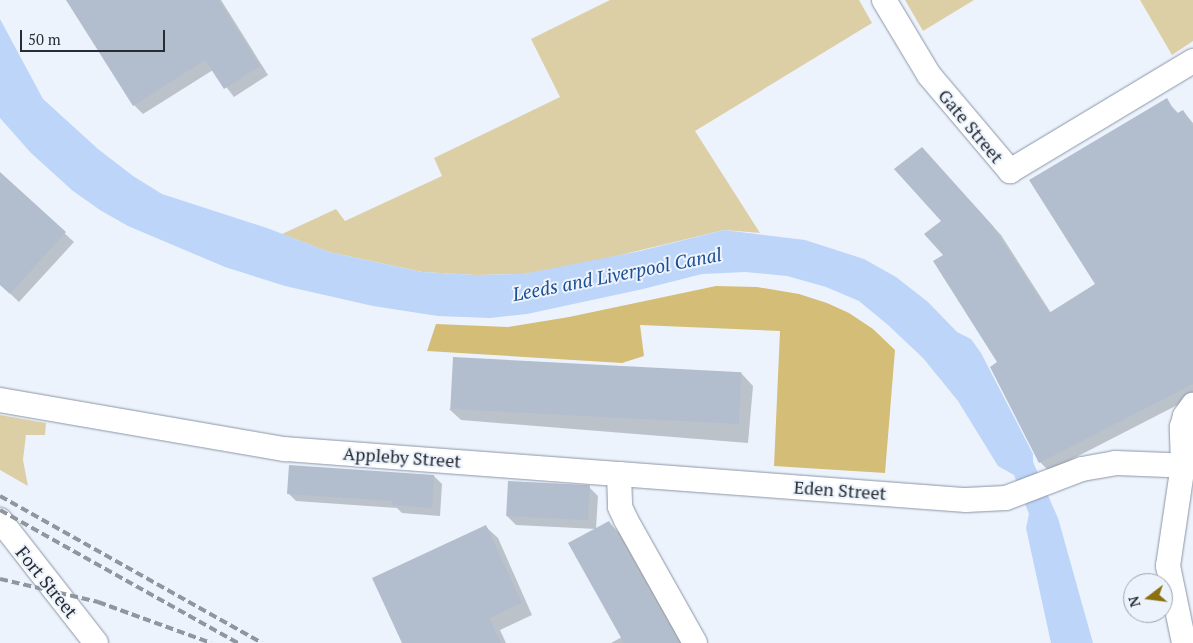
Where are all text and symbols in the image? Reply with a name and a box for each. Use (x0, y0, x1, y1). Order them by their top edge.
scale bar (22, 20, 168, 52)
text: 50 m (28, 29, 61, 49)
street label: Gate Street (934, 85, 1008, 167)
water label: Leeds and Liverpool Canal (510, 243, 724, 305)
street label: Appleby Street (342, 442, 462, 472)
street label: Eden Street (793, 476, 887, 504)
street label: Fort Street (12, 542, 82, 622)
north arrow (1123, 573, 1173, 623)
text: N (1123, 594, 1145, 609)

